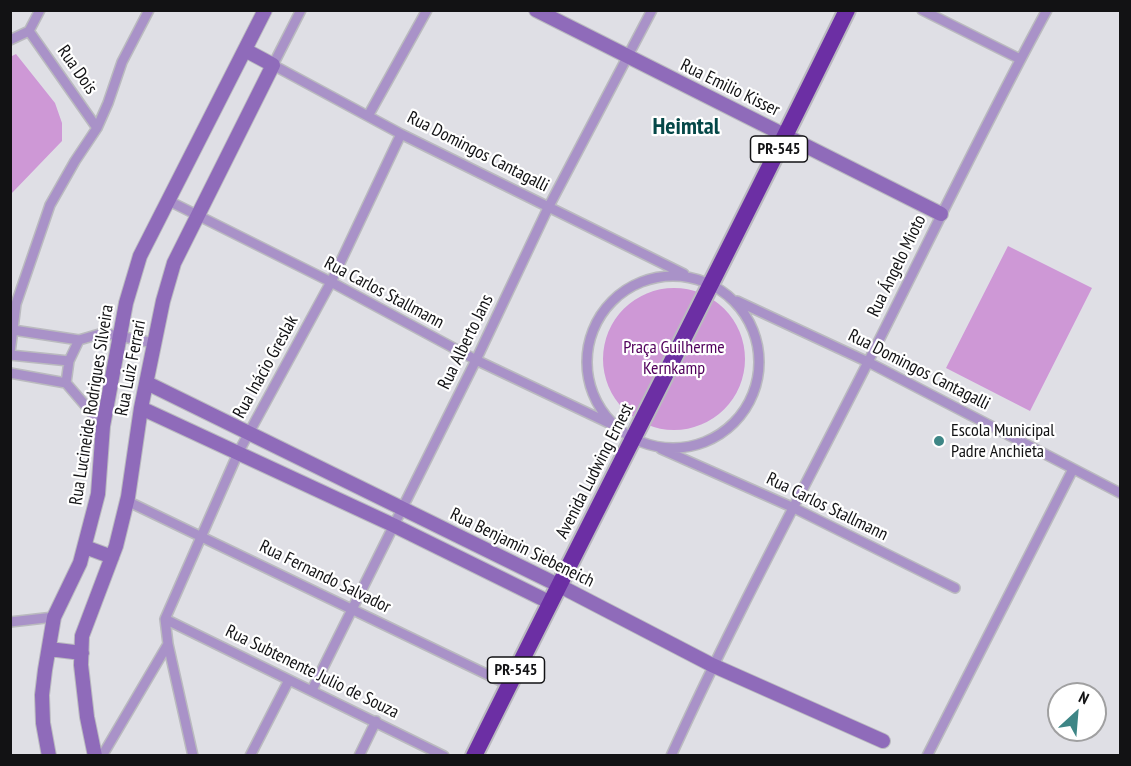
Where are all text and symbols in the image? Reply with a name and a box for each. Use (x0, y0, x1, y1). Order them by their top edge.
street label: Rua Dois (52, 41, 102, 99)
street label: Rua Emilio Kisser (677, 55, 783, 121)
street label: Rua Domingos Cantagalli (404, 107, 552, 197)
district label: Heimtal (652, 113, 720, 141)
road number: PR-545 (750, 136, 808, 162)
street label: Rua Ángelo Mioto (863, 212, 931, 320)
street label: Rua Carlos Stallmann (320, 252, 448, 334)
street label: Rua Alberto Jans (434, 291, 498, 393)
street label: Rua Lucineide Rodrigues Silveira (65, 303, 119, 507)
street label: Rua Inácio Greslak (229, 312, 303, 422)
street label: Rua Luiz Ferrari (111, 318, 151, 418)
street label: Rua Domingos Cantagalli (845, 325, 993, 415)
park label: Praça Guilherme Kernkamp (623, 337, 725, 380)
street label: Avenida Ludwing Ernest (552, 400, 638, 542)
place label: Escola Municipal Padre Anchieta (951, 420, 1055, 462)
marker: Escola Municipal Padre Anchieta (932, 434, 946, 448)
street label: Rua Carlos Stallmann (763, 468, 891, 546)
street label: Rua Benjamin Siebeneich (446, 504, 598, 592)
street label: Rua Fernando Salvador (256, 536, 394, 618)
street label: Rua Subtenente Julio de Souza (222, 621, 402, 723)
road number: PR-545 (488, 657, 544, 683)
north arrow (1047, 682, 1107, 742)
text: N (1076, 687, 1092, 708)

